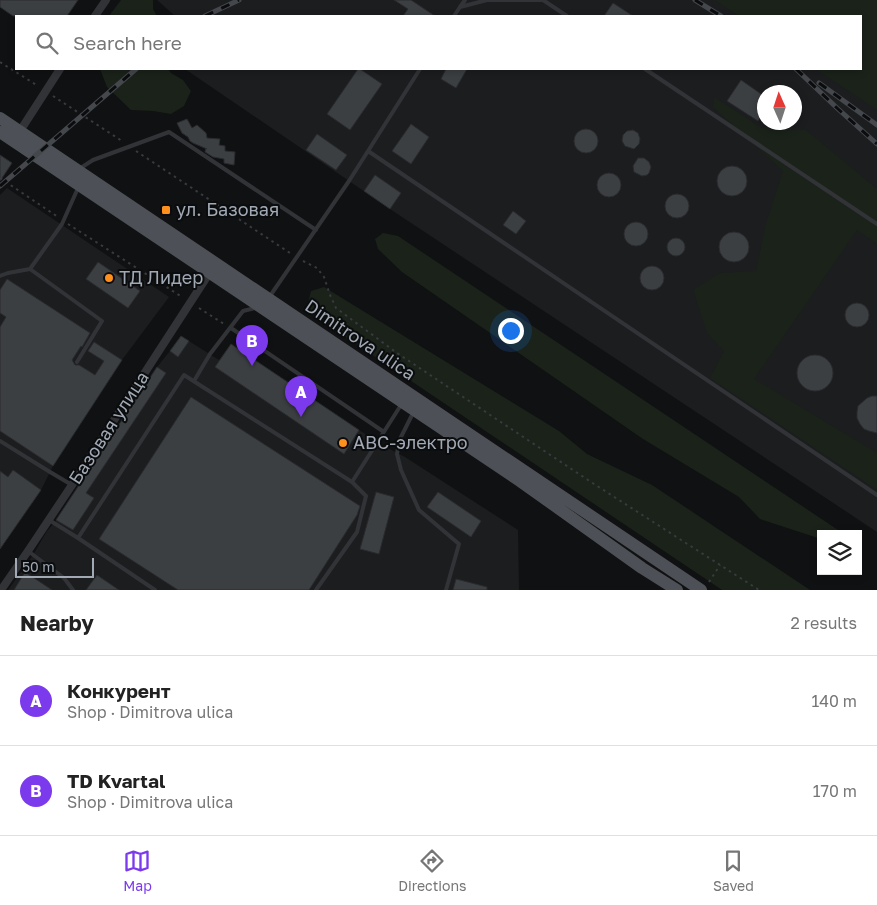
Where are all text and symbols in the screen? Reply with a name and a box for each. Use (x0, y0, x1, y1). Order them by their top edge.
search box (15, 15, 862, 70)
icon: search (33, 29, 61, 57)
text: Search here (73, 31, 182, 54)
north arrow (757, 85, 802, 130)
place label: ул. Базовая (176, 198, 279, 220)
marker: ул. Базовая (160, 204, 172, 216)
place label: ТД Лидер (119, 266, 203, 288)
marker: ТД Лидер (103, 272, 115, 284)
street label: Dimitrova ulica (301, 294, 420, 384)
your location (498, 318, 524, 344)
pin: B (236, 325, 268, 366)
street label: Базовая улица (63, 367, 153, 488)
pin: A (285, 376, 317, 417)
place label: АВС-электро (353, 431, 468, 453)
marker: АВС-электро (337, 437, 349, 449)
map controls (817, 530, 862, 575)
button: layers (817, 530, 862, 575)
scale bar (15, 555, 94, 578)
text: 50 m (22, 558, 55, 575)
text: Nearby (20, 610, 94, 636)
text: 2 results (791, 613, 857, 633)
text: Конкурент (67, 679, 171, 702)
text: A (30, 691, 42, 711)
text: 140 m (811, 691, 857, 711)
text: Shop · Dimitrova ulica (67, 702, 233, 722)
text: TD Kvartal (67, 769, 165, 792)
text: B (30, 781, 42, 801)
text: 170 m (813, 781, 857, 801)
text: Shop · Dimitrova ulica (67, 792, 233, 812)
tab: Map (123, 847, 152, 894)
tab: Directions (398, 847, 467, 894)
tab: Saved (713, 847, 754, 894)

